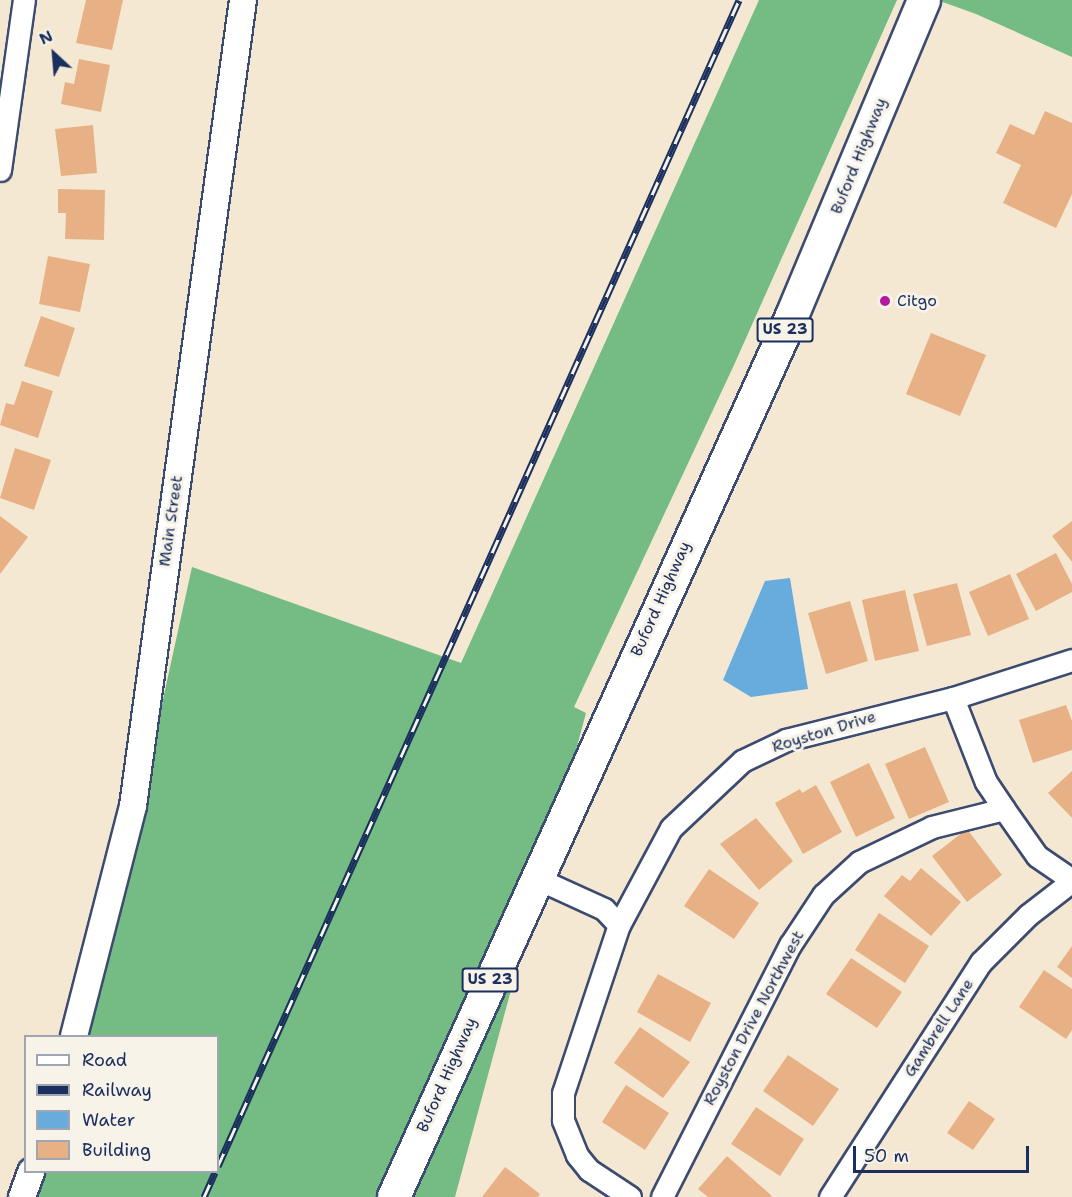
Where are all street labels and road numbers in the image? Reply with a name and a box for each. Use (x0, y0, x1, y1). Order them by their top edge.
street label: Buford Highway (827, 95, 891, 217)
road number: US 23 (756, 318, 814, 342)
street label: Main Street (155, 474, 187, 568)
street label: Buford Highway (627, 539, 695, 659)
street label: Royston Drive (770, 707, 878, 757)
street label: Royston Drive Northwest (700, 927, 808, 1109)
road number: US 23 (462, 968, 518, 992)
street label: Gambrell Lane (900, 975, 978, 1081)
street label: Buford Highway (413, 1015, 481, 1135)

